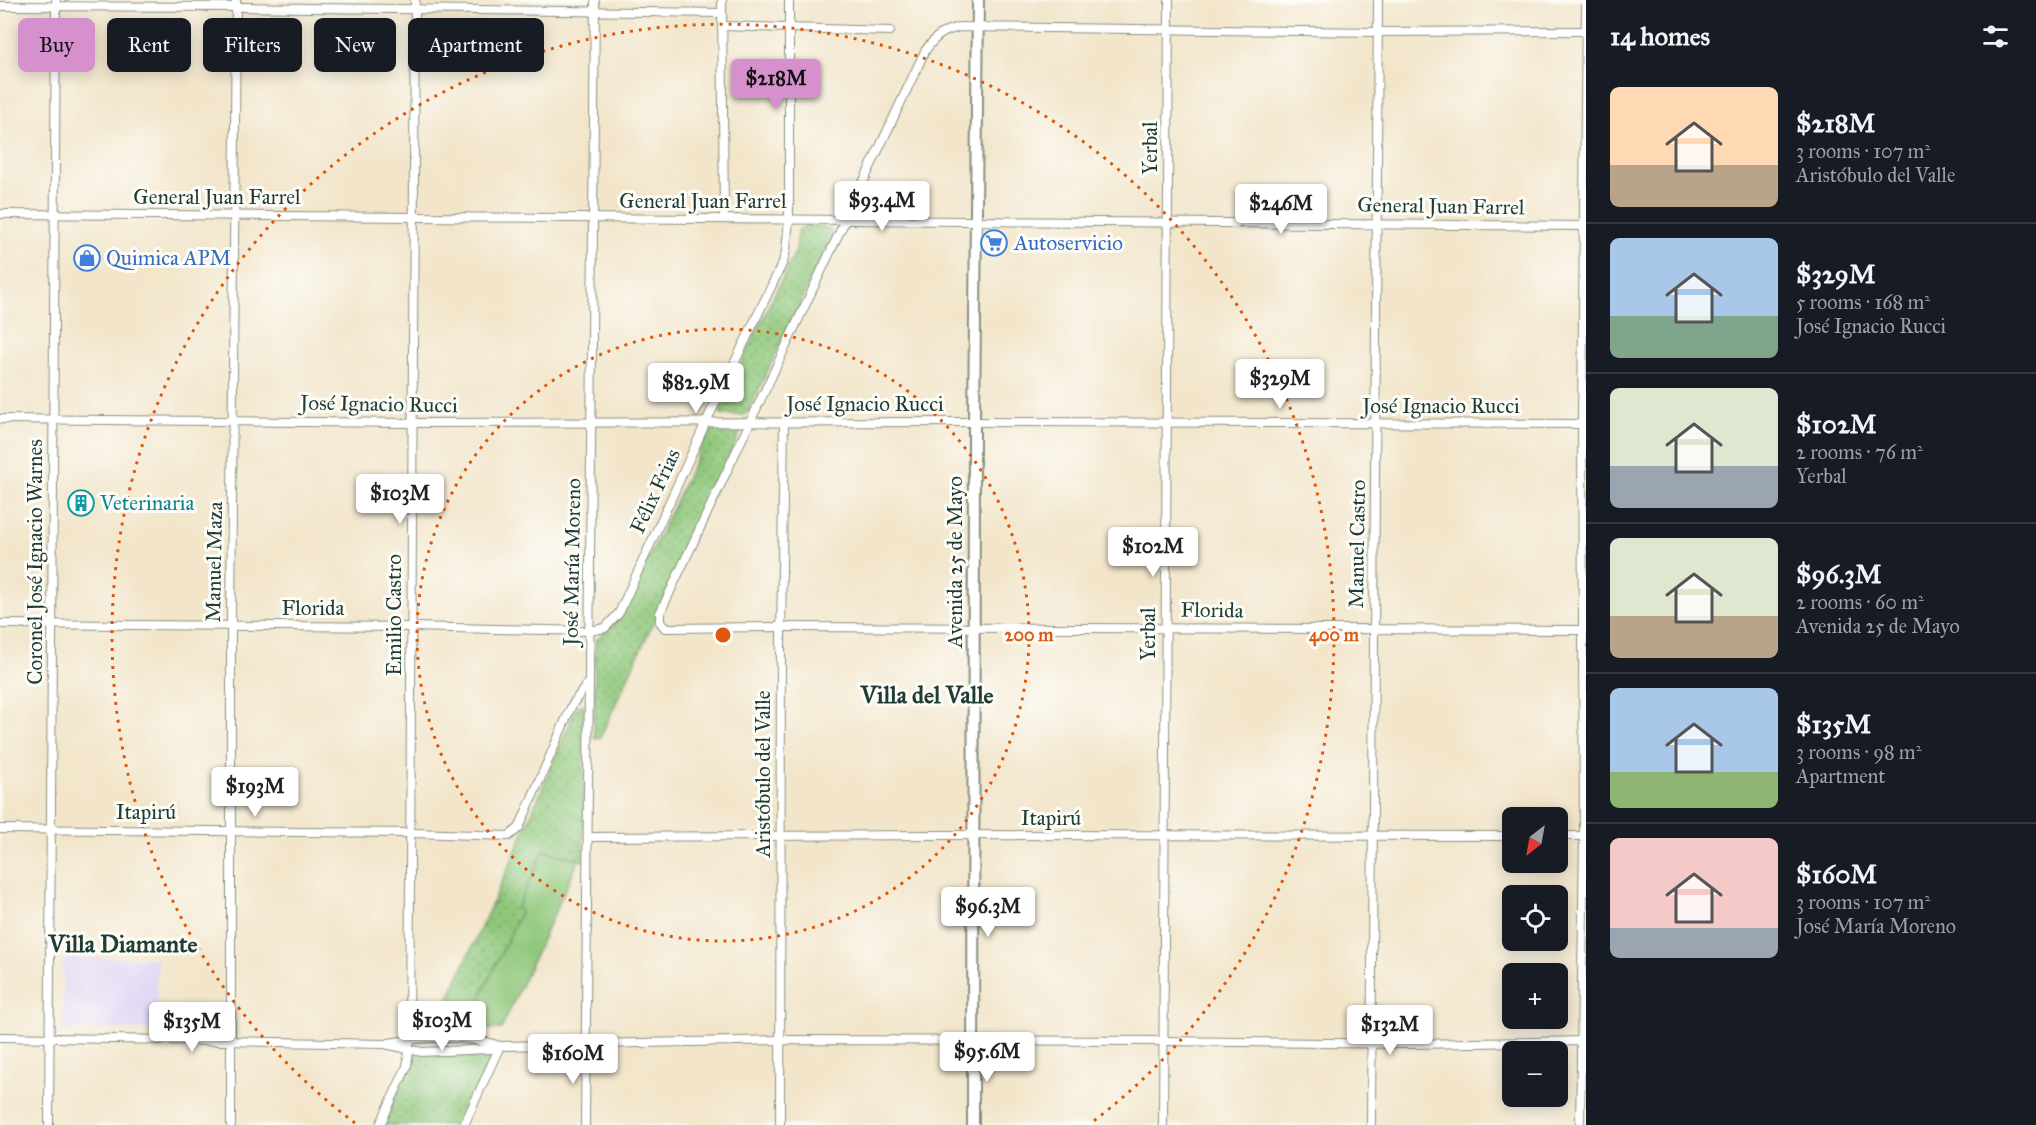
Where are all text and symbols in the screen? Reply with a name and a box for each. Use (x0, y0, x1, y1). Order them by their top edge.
chip: Buy (18, 18, 95, 72)
chip: Rent (107, 18, 191, 72)
chip: Filters (203, 18, 302, 72)
chip: New (314, 18, 396, 72)
chip: Apartment (408, 18, 544, 72)
text: 14 homes (1610, 20, 1710, 52)
icon: filters (1979, 20, 2012, 53)
pin: $218M (734, 59, 818, 110)
text: $218M (745, 66, 807, 90)
text: $218M (1796, 107, 1875, 139)
icon: home (1658, 111, 1730, 183)
street label: Yerbal (1137, 121, 1163, 175)
text: 3 rooms · 107 m² (1796, 139, 1930, 163)
text: Aristóbulo del Valle (1796, 163, 1955, 187)
pin: $93.4M (833, 181, 931, 232)
street label: General Juan Farrel (133, 184, 301, 210)
pin: $246M (1239, 184, 1323, 235)
street label: General Juan Farrel (619, 188, 787, 214)
text: $93.4M (849, 188, 915, 212)
text: $246M (1249, 191, 1313, 215)
street label: General Juan Farrel (1357, 192, 1525, 220)
supermarket icon: Autoservicio (979, 228, 1009, 258)
place label: Autoservicio (1013, 230, 1123, 256)
shop icon: Quimica APM (72, 243, 102, 273)
place label: Quimica APM (106, 245, 231, 271)
text: $329M (1796, 258, 1876, 290)
icon: home (1658, 262, 1730, 334)
text: 5 rooms · 168 m² (1796, 290, 1930, 314)
text: José Ignacio Rucci (1796, 314, 1946, 338)
pin: $329M (1238, 359, 1322, 410)
pin: $82.9M (647, 363, 745, 414)
text: $329M (1249, 366, 1311, 390)
text: $82.9M (662, 370, 730, 394)
street label: José Ignacio Rucci (298, 390, 458, 418)
street label: José Ignacio Rucci (784, 391, 944, 417)
street label: José Ignacio Rucci (1360, 393, 1520, 419)
text: $102M (1796, 408, 1877, 440)
icon: home (1658, 412, 1730, 484)
street label: Coronel José Ignacio Warnes (22, 439, 48, 685)
text: 2 rooms · 76 m² (1796, 440, 1923, 464)
street label: Félix Frias (624, 444, 686, 538)
text: Yerbal (1796, 464, 1847, 488)
pin: $103M (358, 474, 442, 525)
street label: Avenida 25 de Mayo (942, 476, 968, 649)
street label: José María Moreno (558, 478, 586, 648)
street label: Manuel Castro (1343, 479, 1371, 609)
text: $103M (370, 481, 430, 505)
building icon: Veterinaria (66, 488, 96, 518)
place label: Veterinaria (99, 490, 195, 516)
street label: Manuel Maza (200, 501, 228, 623)
pin: $102M (1111, 527, 1195, 578)
text: $102M (1122, 534, 1184, 558)
street label: Emilio Castro (381, 554, 407, 676)
text: $96.3M (1796, 558, 1882, 590)
icon: home (1658, 562, 1730, 634)
text: 2 rooms · 60 m² (1796, 590, 1924, 614)
street label: Florida (282, 595, 345, 621)
street label: Florida (1180, 596, 1244, 624)
street label: Yerbal (1135, 607, 1161, 661)
text: Avenida 25 de Mayo (1796, 614, 1960, 638)
text: 200 m (1005, 624, 1054, 646)
text: 400 m (1309, 624, 1360, 647)
centre of rings (713, 625, 733, 645)
district label: Villa del Valle (859, 680, 994, 710)
street label: Aristóbulo del Valle (750, 690, 776, 859)
text: $135M (1796, 708, 1871, 740)
icon: home (1658, 712, 1730, 784)
text: 3 rooms · 98 m² (1796, 740, 1921, 764)
text: Apartment (1796, 764, 1885, 788)
pin: $193M (213, 767, 297, 818)
text: $193M (225, 774, 285, 798)
street label: Itapirú (116, 799, 176, 825)
street label: Itapirú (1021, 805, 1081, 831)
north arrow (1502, 807, 1568, 873)
map controls (1502, 807, 1568, 1107)
text: $160M (1796, 858, 1877, 890)
icon: home (1658, 862, 1730, 934)
button: locate (1502, 885, 1568, 951)
pin: $96.3M (939, 887, 1037, 938)
text: 3 rooms · 107 m² (1796, 890, 1930, 914)
text: $96.3M (955, 894, 1021, 918)
text: José María Moreno (1796, 914, 1956, 938)
district label: Villa Diamante (48, 929, 197, 959)
button: + (1502, 963, 1568, 1029)
pin: $103M (400, 1001, 484, 1052)
pin: $135M (150, 1002, 234, 1053)
pin: $132M (1348, 1005, 1432, 1056)
text: $103M (412, 1008, 472, 1032)
text: $135M (163, 1009, 221, 1033)
text: $132M (1361, 1012, 1419, 1036)
pin: $95.6M (938, 1032, 1036, 1083)
pin: $160M (531, 1034, 615, 1085)
text: $95.6M (954, 1039, 1020, 1063)
text: $160M (542, 1041, 604, 1065)
button: − (1502, 1041, 1568, 1107)

